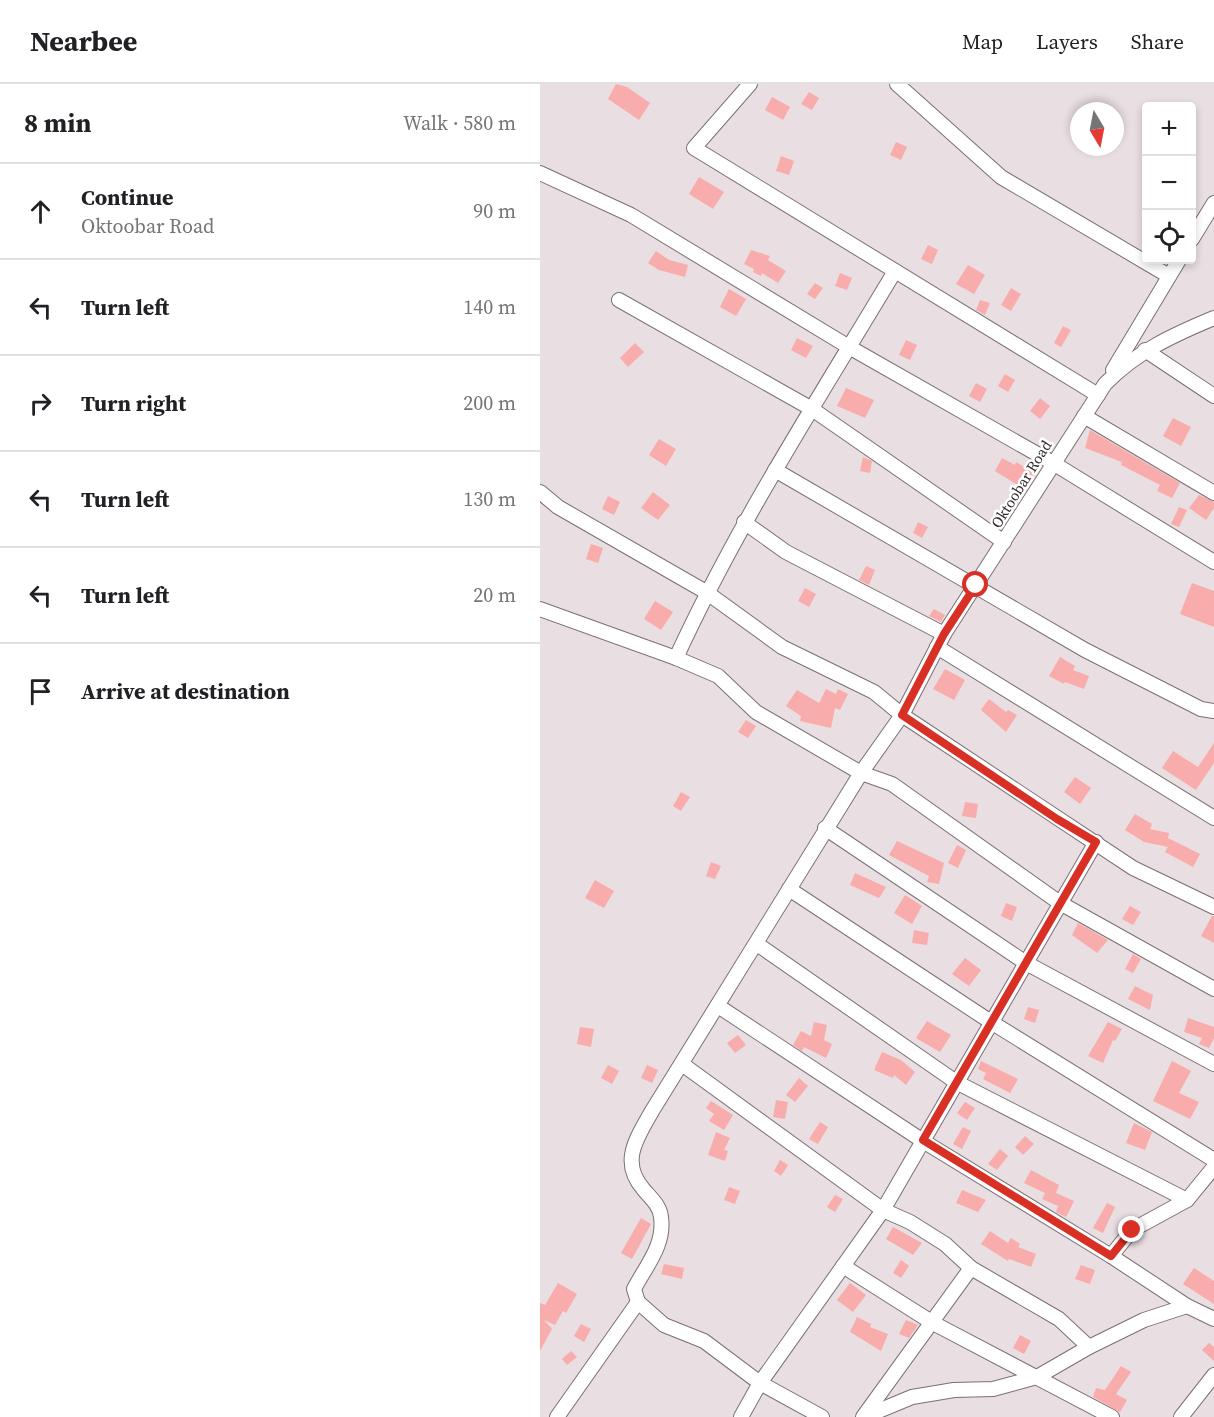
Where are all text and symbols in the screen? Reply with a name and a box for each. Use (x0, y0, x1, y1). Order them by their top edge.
text: Nearbee (30, 22, 137, 60)
text: Map (962, 27, 1003, 56)
text: Layers (1036, 27, 1098, 56)
text: Share (1131, 27, 1184, 56)
north arrow (1070, 102, 1124, 156)
map controls (1142, 102, 1196, 264)
button: + (1142, 102, 1196, 156)
text: 8 min (24, 105, 91, 141)
text: Walk · 580 m (403, 109, 516, 137)
button: − (1142, 156, 1196, 210)
text: Continue (81, 182, 174, 212)
icon: ahead (24, 195, 57, 228)
text: 90 m (473, 197, 516, 225)
button: locate (1142, 210, 1196, 264)
text: Oktoobar Road (81, 212, 214, 240)
icon: left (24, 291, 57, 324)
text: Turn left (81, 292, 169, 322)
text: 140 m (463, 293, 516, 321)
icon: right (24, 387, 57, 420)
text: Turn right (81, 388, 186, 418)
text: 200 m (463, 389, 516, 417)
street label: Oktoobar Road (986, 436, 1057, 532)
icon: left (24, 483, 57, 516)
text: Turn left (81, 484, 169, 514)
text: 130 m (463, 485, 516, 513)
route start (962, 571, 988, 597)
icon: left (24, 579, 57, 612)
text: Turn left (81, 580, 169, 610)
text: 20 m (473, 581, 516, 609)
icon: arrive (24, 675, 57, 708)
text: Arrive at destination (81, 676, 290, 706)
route end (1118, 1216, 1144, 1242)

